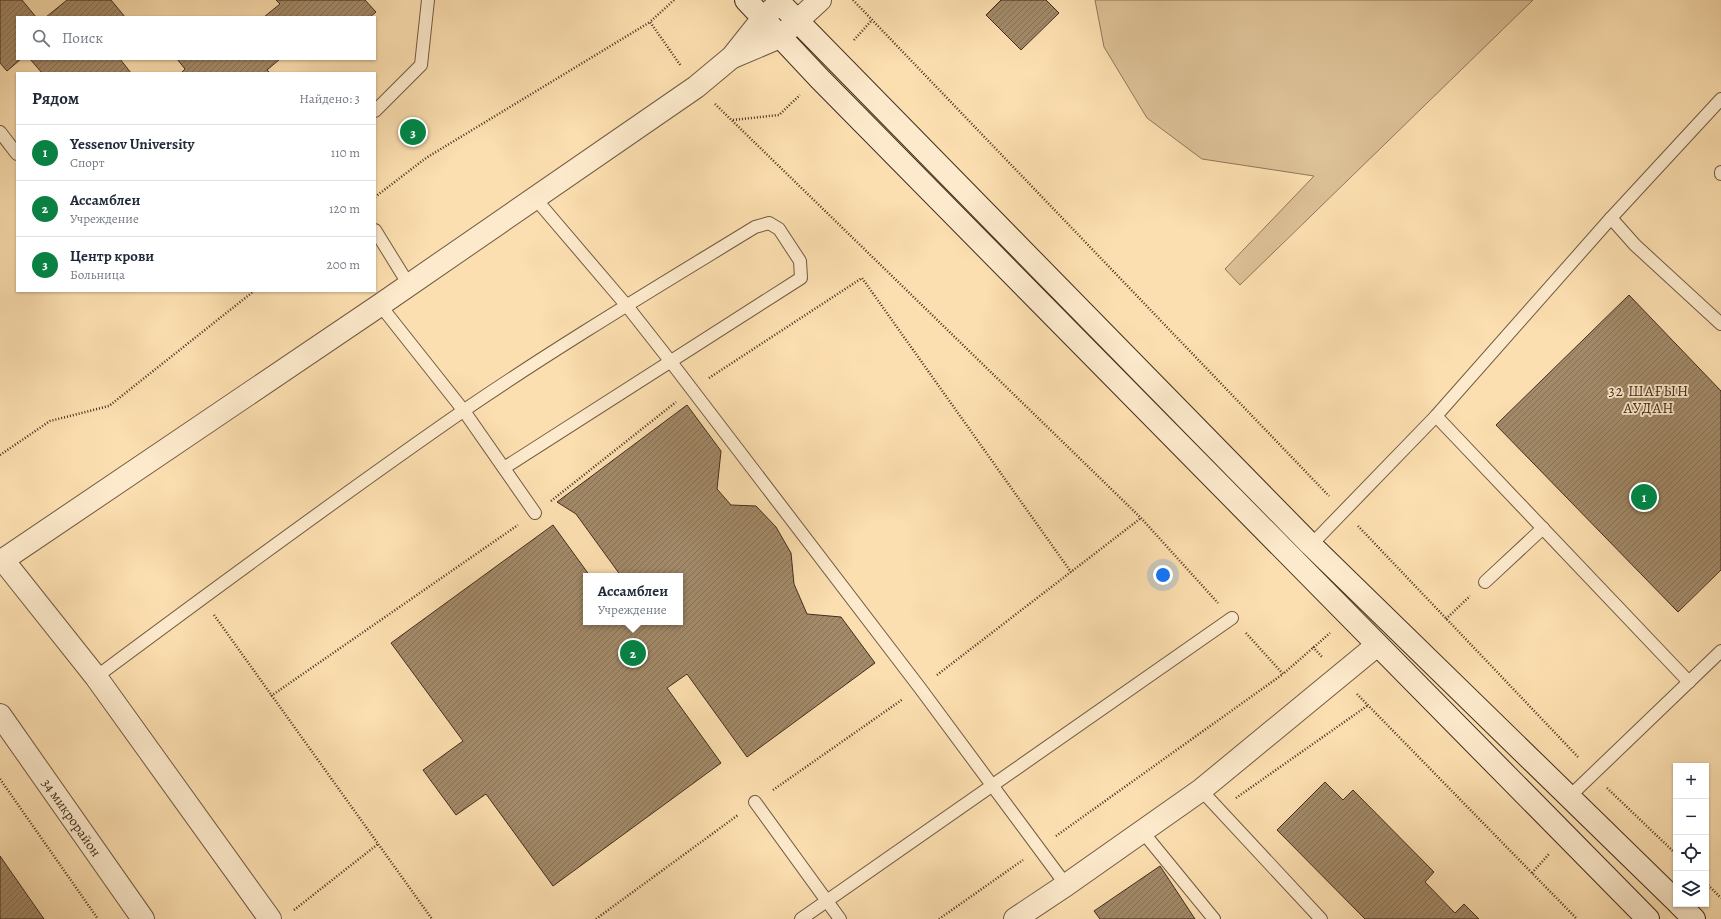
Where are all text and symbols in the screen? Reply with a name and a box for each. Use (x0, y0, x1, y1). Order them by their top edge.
search box (16, 16, 376, 60)
icon: search (30, 27, 52, 49)
text: Поиск (62, 28, 103, 48)
text: Рядом (32, 87, 79, 110)
text: Найдено: 3 (299, 90, 360, 107)
pin: 3 (400, 117, 426, 147)
text: Yessenov University (70, 134, 194, 154)
text: 1 (43, 144, 47, 161)
text: 110 m (331, 144, 360, 161)
text: Спорт (70, 154, 104, 171)
text: Ассамблеи (70, 190, 140, 210)
text: 2 (42, 200, 48, 217)
text: 120 m (329, 200, 360, 217)
text: Учреждение (70, 210, 139, 227)
text: Центр крови (70, 246, 154, 266)
text: 3 (42, 256, 48, 273)
text: 200 m (327, 256, 360, 273)
text: Больница (70, 266, 125, 283)
district label: 32 ШАҒЫН АУДАН (1609, 381, 1689, 418)
pin: 1 (1631, 482, 1657, 512)
your location (1153, 565, 1173, 585)
popup (583, 573, 683, 625)
text: Ассамблеи (598, 581, 668, 601)
text: Учреждение (598, 601, 667, 618)
pin: 2 (620, 638, 646, 668)
map controls (1673, 763, 1709, 907)
button: + (1673, 763, 1709, 799)
street label: 34 микрорайон (38, 774, 106, 860)
button: − (1673, 799, 1709, 835)
button: locate (1673, 835, 1709, 871)
button: layers (1673, 871, 1709, 907)

